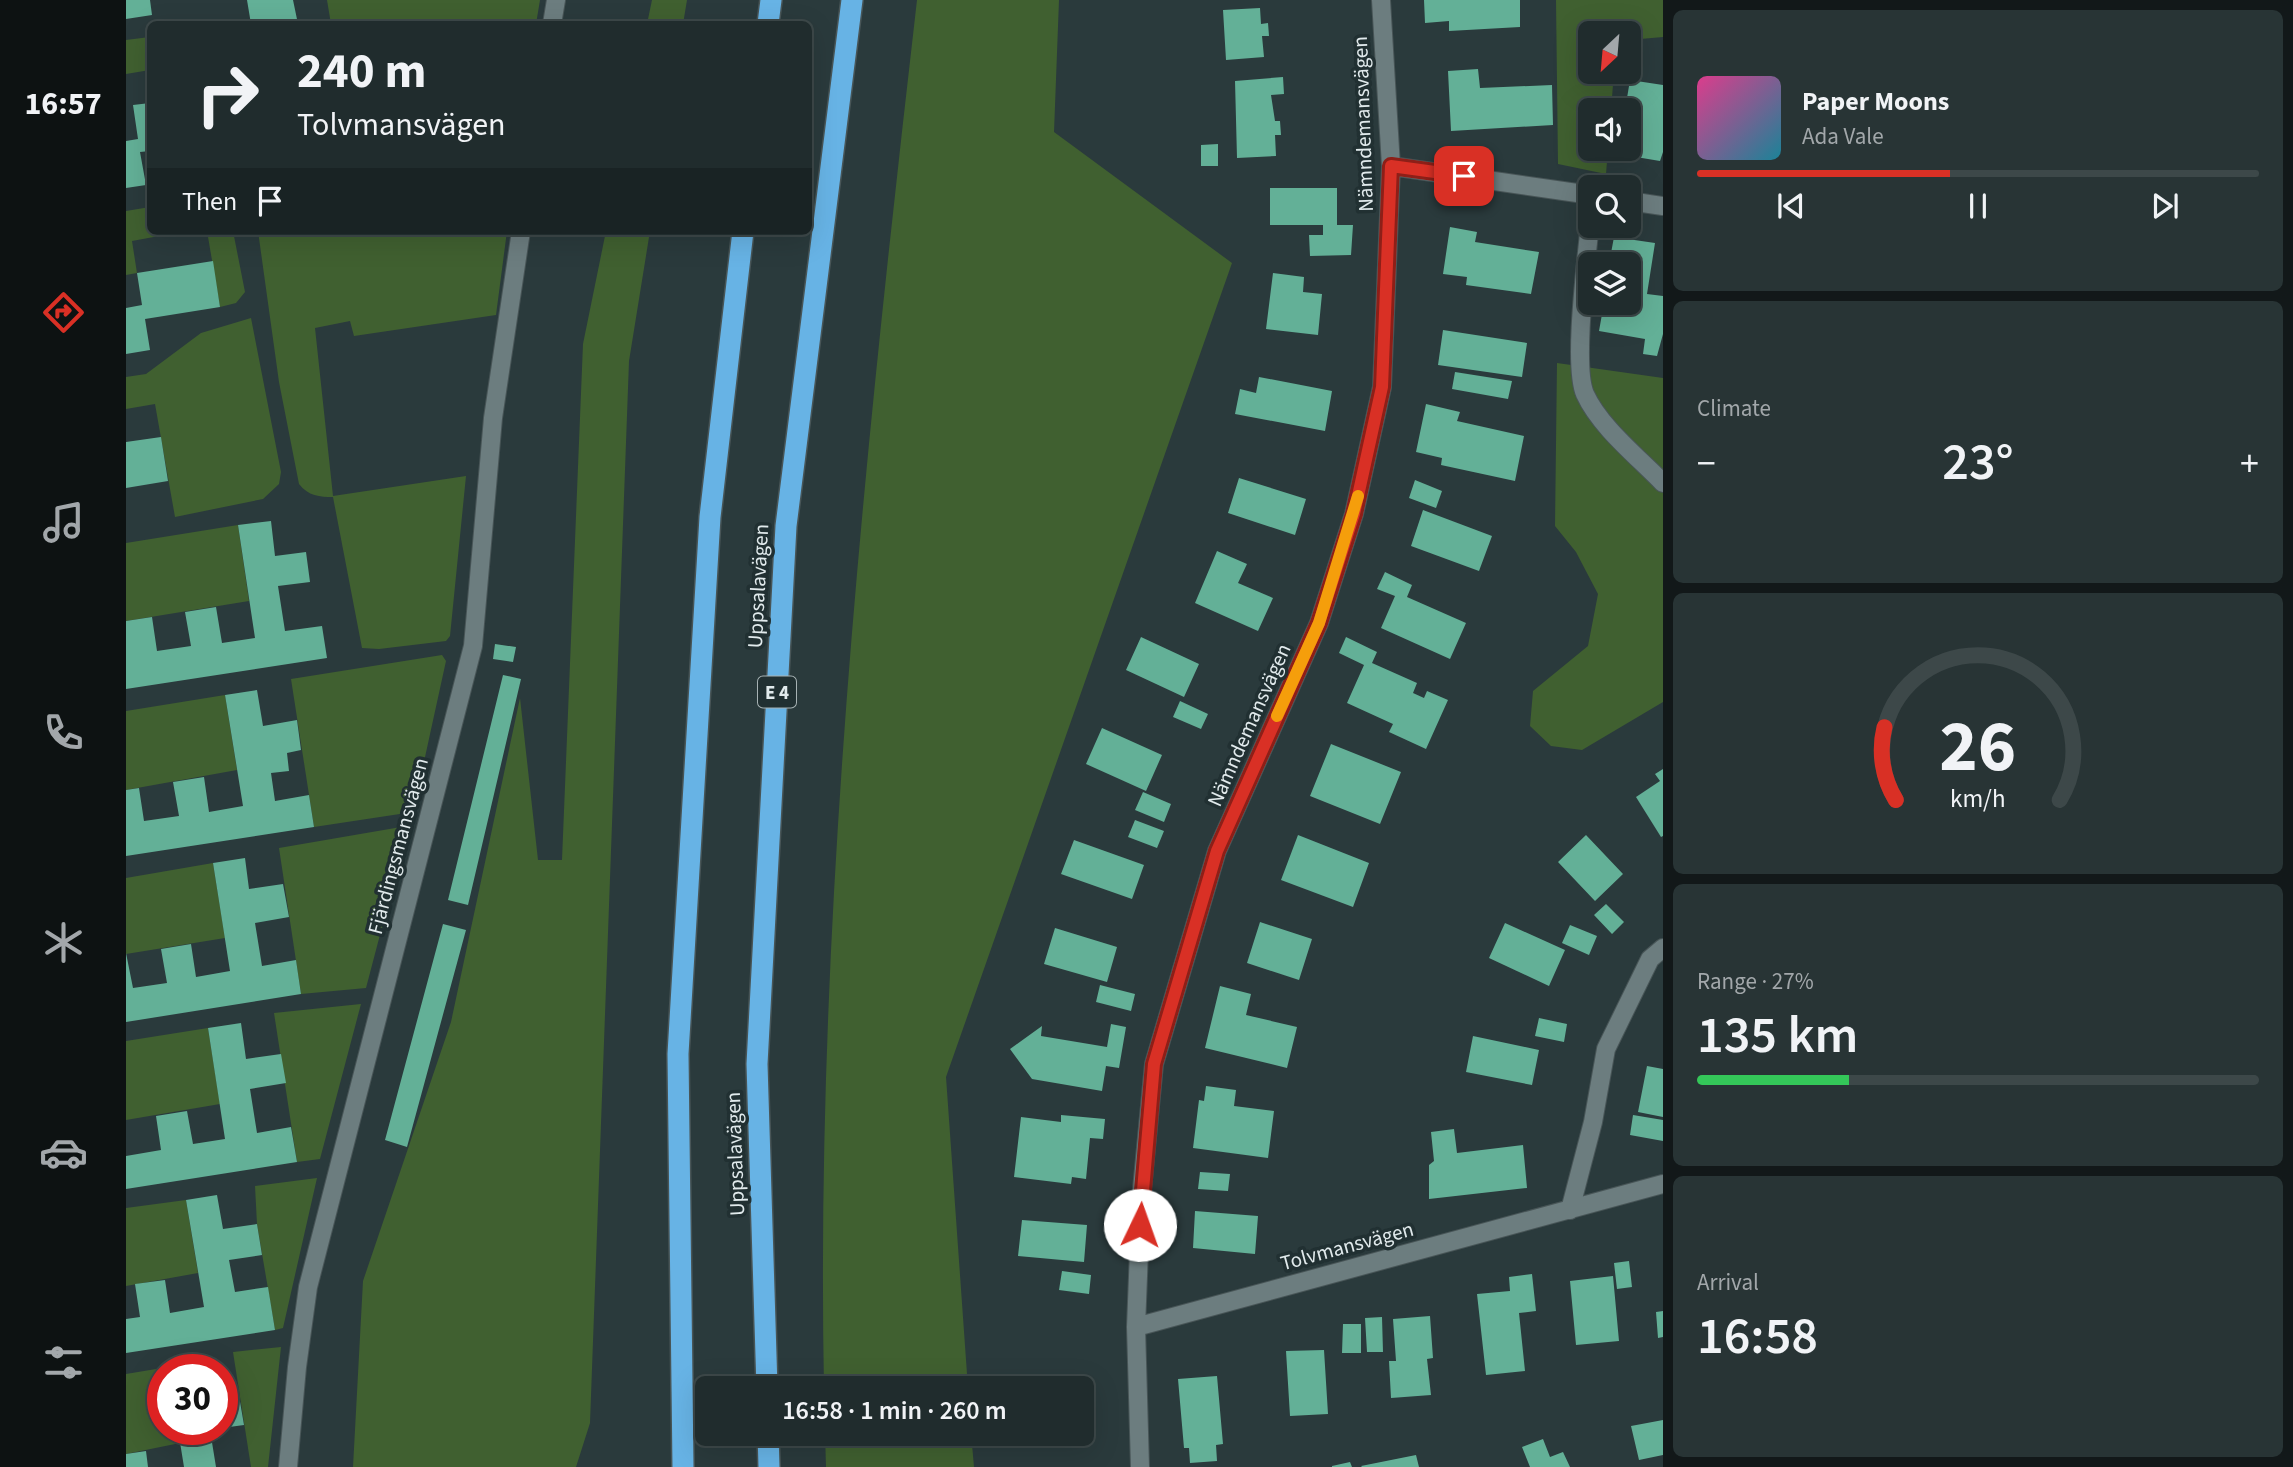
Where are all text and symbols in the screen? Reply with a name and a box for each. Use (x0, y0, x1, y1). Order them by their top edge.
north arrow (1578, 21, 1642, 84)
map controls (1578, 21, 1641, 315)
street label: Nämndemansvägen (1345, 36, 1381, 212)
text: 240 m (297, 37, 426, 107)
icon: right (182, 49, 273, 140)
text: 16:57 (24, 81, 102, 127)
text: Paper Moons (1802, 83, 1949, 120)
button: sound (1578, 98, 1641, 161)
text: Tolvmansvägen (297, 102, 506, 148)
text: Ada Vale (1802, 120, 1884, 153)
pin (1434, 146, 1494, 206)
icon: arrive (1445, 157, 1483, 195)
button: search (1578, 175, 1641, 238)
icon: arrive (251, 182, 289, 220)
text: Then (182, 183, 237, 220)
icon: previous (1772, 187, 1810, 225)
icon: pause (1959, 187, 1997, 225)
icon: next (2146, 187, 2184, 225)
button: layers (1578, 252, 1641, 315)
icon: directions (39, 288, 88, 337)
text: Climate (1697, 392, 1771, 425)
text: 23° (1942, 426, 2014, 500)
text: − (1697, 437, 1716, 491)
text: + (2240, 437, 2259, 491)
icon: music (39, 498, 88, 547)
street label: Uppsalavägen (740, 523, 776, 649)
street label: Nämndemansvägen (1200, 639, 1298, 811)
road number: E 4 (758, 677, 796, 708)
text: 26 (1940, 695, 2016, 799)
icon: phone (39, 708, 88, 757)
street label: Fjärdingsmansvägen (360, 755, 436, 937)
text: km/h (1950, 780, 2006, 816)
icon: climate (39, 918, 88, 967)
text: Range · 27% (1697, 965, 1814, 998)
text: 135 km (1697, 999, 1858, 1073)
street label: Uppsalavägen (718, 1091, 752, 1217)
icon: car (39, 1128, 88, 1177)
position arrow (1103, 1188, 1177, 1262)
street label: Tolvmansvägen (1277, 1214, 1417, 1278)
text: Arrival (1697, 1266, 1759, 1299)
text: 16:58 (1697, 1300, 1818, 1374)
icon: filters (39, 1338, 88, 1387)
speed limit sign: 30 (147, 1354, 238, 1445)
text: 16:58 · 1 min · 260 m (782, 1392, 1007, 1429)

